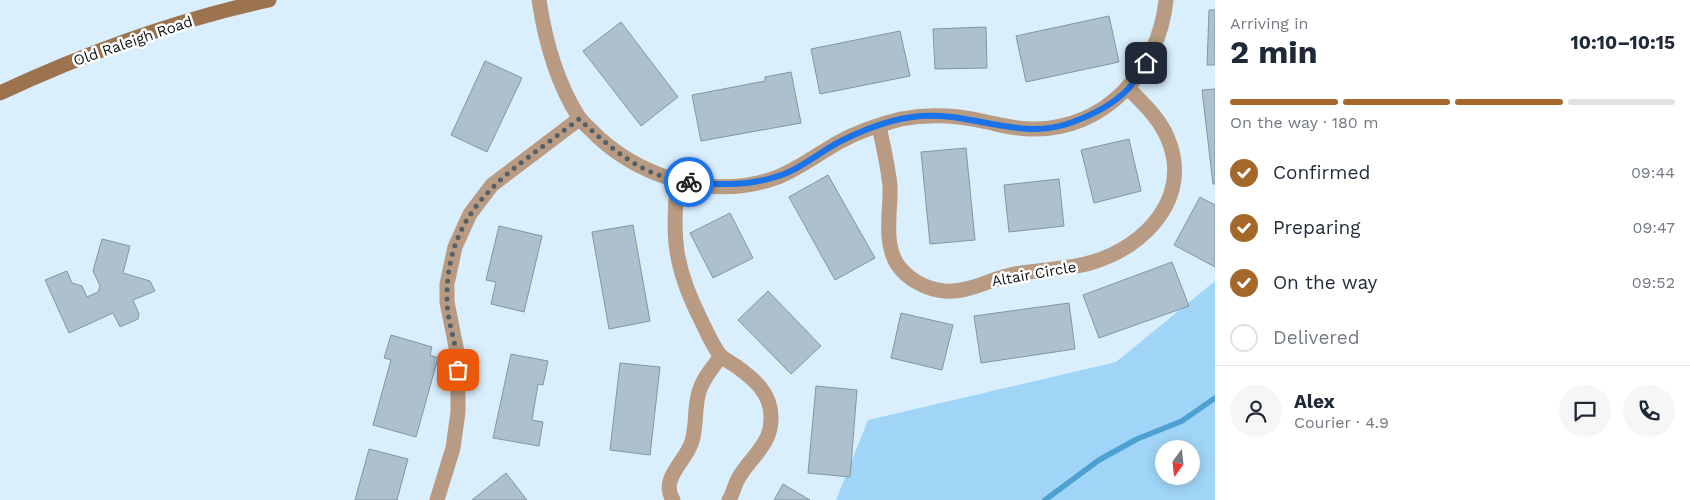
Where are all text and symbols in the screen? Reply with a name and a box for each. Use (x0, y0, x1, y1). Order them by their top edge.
street label: Old Raleigh Road (71, 12, 195, 70)
text: Arriving in (1230, 14, 1308, 33)
text: 10:10–10:15 (1571, 31, 1675, 54)
text: 2 min (1230, 33, 1318, 71)
pin (1125, 42, 1167, 84)
icon: home (1132, 49, 1160, 77)
text: On the way · 180 m (1230, 113, 1378, 132)
courier (664, 157, 714, 207)
icon: check (1230, 159, 1258, 187)
text: Confirmed (1273, 161, 1370, 184)
text: 09:44 (1631, 163, 1675, 182)
icon: bike (675, 168, 703, 196)
icon: check (1230, 214, 1258, 242)
text: Preparing (1273, 216, 1360, 239)
text: 09:47 (1632, 218, 1675, 237)
street label: Altair Circle (990, 258, 1078, 290)
icon: check (1230, 269, 1258, 297)
text: On the way (1273, 271, 1377, 294)
text: 09:52 (1632, 273, 1675, 292)
text: Delivered (1273, 326, 1360, 349)
pin (437, 349, 479, 391)
icon: bag (444, 356, 472, 384)
button: person (1230, 385, 1282, 437)
button: chat (1559, 385, 1611, 437)
button: phone (1623, 385, 1675, 437)
text: Alex (1294, 390, 1335, 413)
text: Courier · 4.9 (1294, 413, 1389, 432)
north arrow (1155, 440, 1200, 485)
map controls (1155, 440, 1200, 485)

